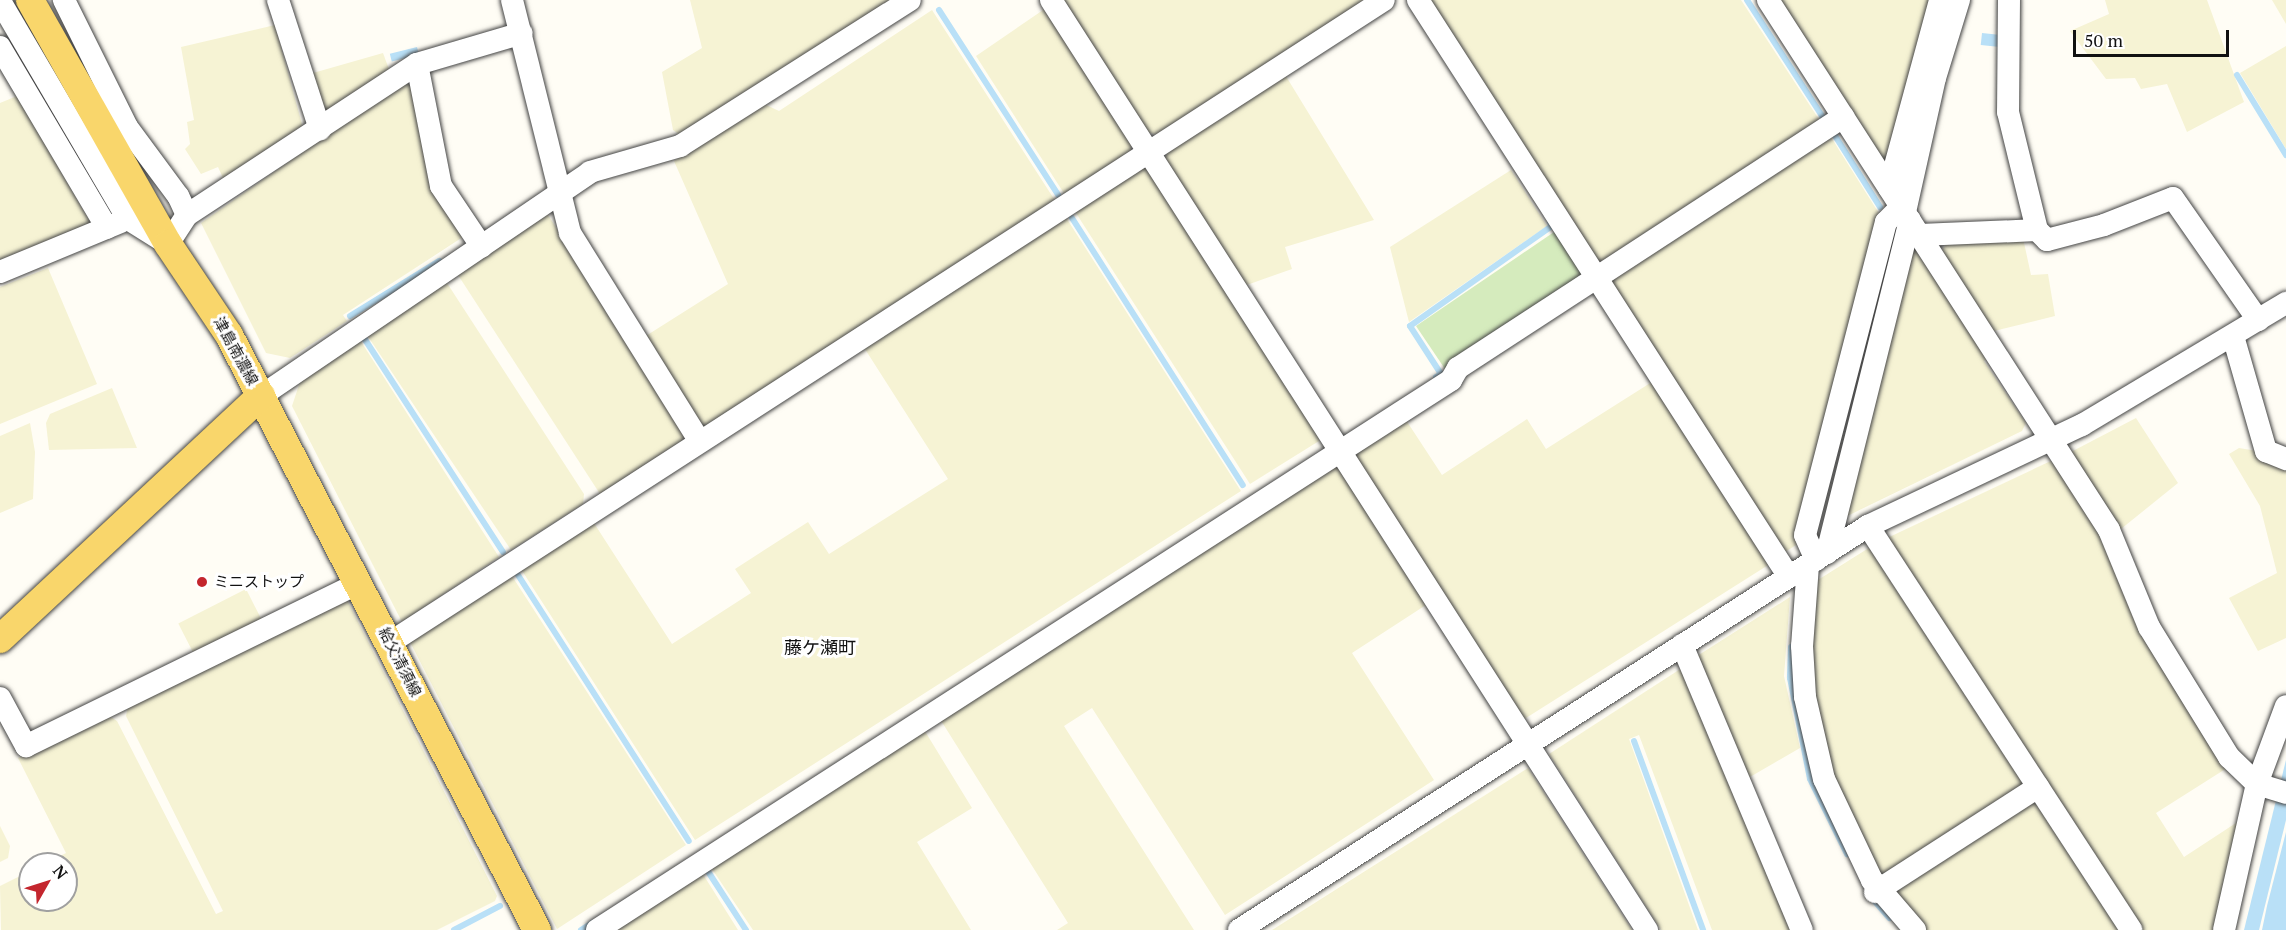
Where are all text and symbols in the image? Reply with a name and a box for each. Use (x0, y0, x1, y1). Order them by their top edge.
scale bar (2076, 18, 2232, 56)
text: 50 m (2084, 28, 2123, 52)
street label: 津島南濃線 (210, 314, 262, 388)
place label: ミニストップ (214, 573, 304, 591)
marker: ミニストップ (195, 575, 209, 589)
street label: 給父清須線 (375, 625, 425, 699)
district label: 藤ケ瀬町 (784, 636, 856, 658)
north arrow (18, 852, 78, 912)
text: N (48, 860, 73, 884)

